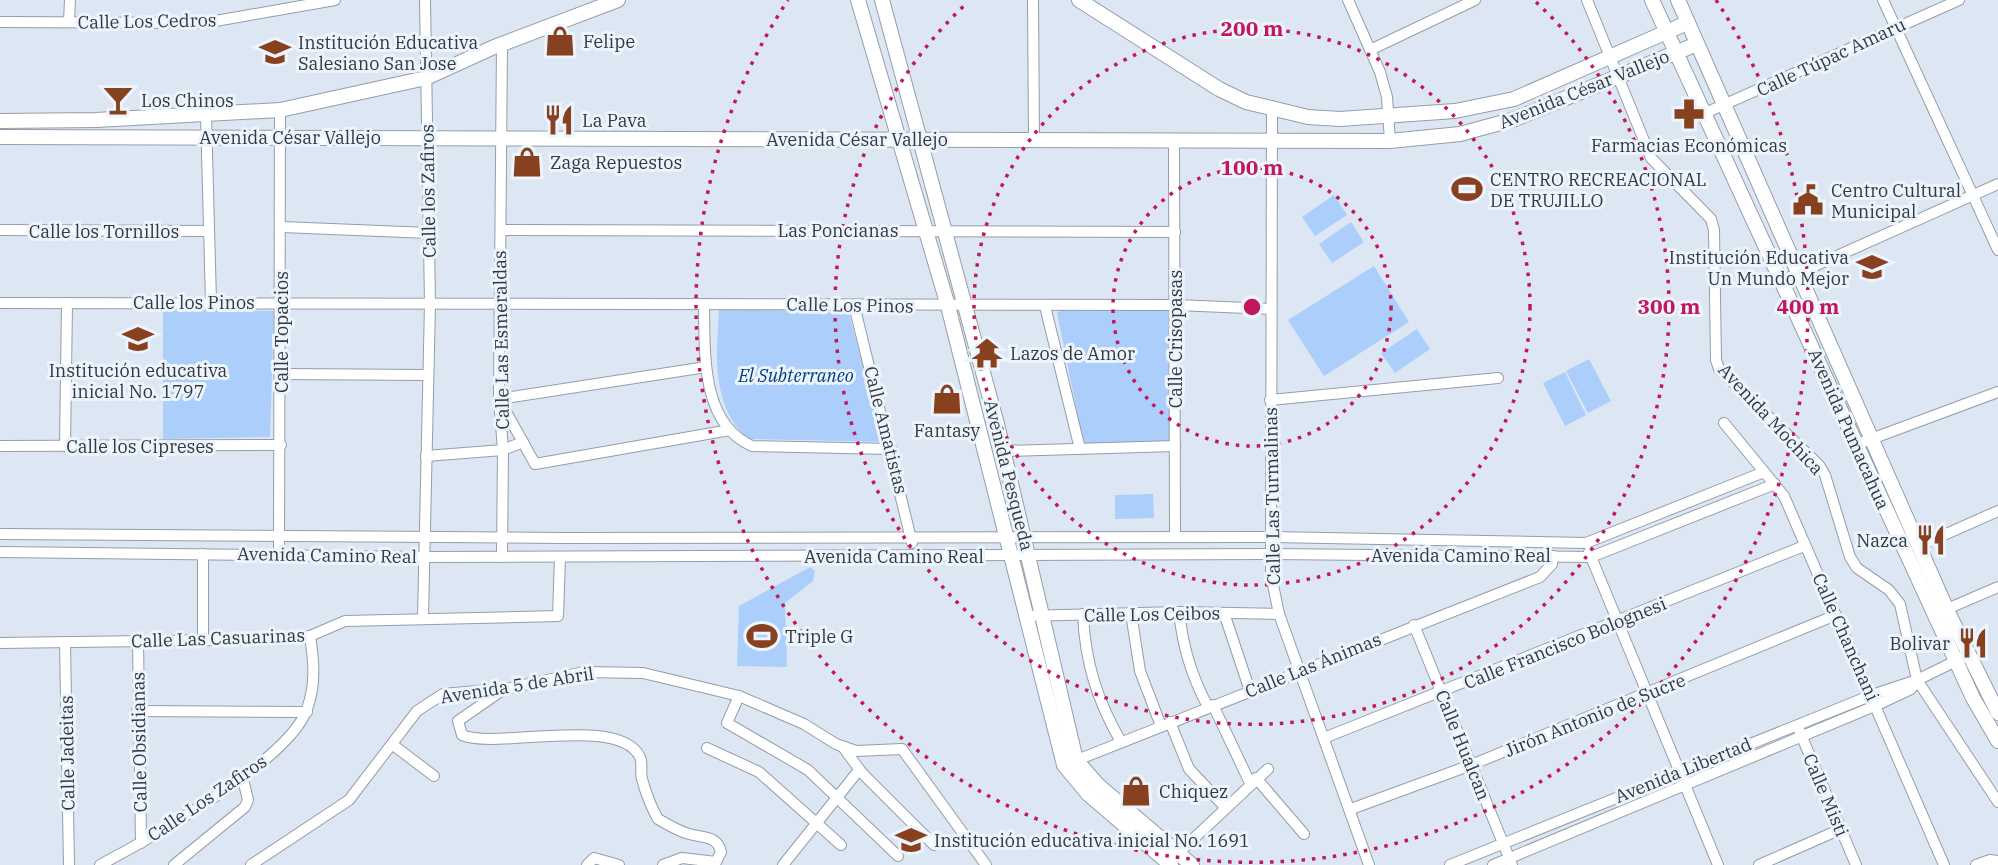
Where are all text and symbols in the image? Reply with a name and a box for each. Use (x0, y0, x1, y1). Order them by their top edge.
street label: Calle Los Cedros (77, 8, 217, 34)
street label: Calle Túpac Amaru (1753, 12, 1909, 102)
text: 200 m (1220, 14, 1284, 42)
shop icon: Felipe (543, 24, 577, 58)
place label: Felipe (583, 30, 635, 53)
place label: Institución Educativa Salesiano San Jose (298, 31, 478, 75)
school or university icon: Institución Educativa Salesiano San Jose (258, 35, 292, 69)
street label: Avenida César Vallejo (1495, 44, 1673, 134)
bar icon: Los Chinos (101, 83, 135, 117)
place label: Los Chinos (141, 89, 234, 112)
pharmacy icon: Farmacias Económicas (1672, 97, 1706, 131)
restaurant icon: La Pava (542, 103, 576, 137)
place label: La Pava (582, 109, 647, 132)
street label: Calle los Zafiros (415, 124, 441, 258)
street label: Avenida César Vallejo (199, 126, 381, 149)
street label: Avenida César Vallejo (766, 128, 948, 151)
place label: Farmacias Económicas (1591, 134, 1787, 157)
shop icon: Zaga Repuestos (510, 145, 544, 179)
place label: Zaga Repuestos (550, 151, 682, 174)
text: 100 m (1220, 153, 1284, 181)
place label: CENTRO RECREACIONAL DE TRUJILLO (1490, 168, 1706, 212)
sports icon: CENTRO RECREACIONAL DE TRUJILLO (1450, 172, 1484, 206)
place label: Centro Cultural Municipal (1831, 179, 1961, 223)
public building icon: Centro Cultural Municipal (1791, 183, 1825, 217)
street label: Las Poncianas (778, 219, 898, 242)
street label: Calle los Tornillos (29, 220, 179, 243)
place label: Institución Educativa Un Mundo Mejor (1669, 246, 1849, 290)
street label: Calle Las Esmeraldas (488, 250, 514, 430)
school or university icon: Institución Educativa Un Mundo Mejor (1855, 250, 1889, 284)
street label: Calle Crisopasas (1164, 270, 1187, 408)
street label: Calle Topacios (270, 271, 293, 393)
street label: Calle los Pinos (133, 291, 255, 314)
street label: Calle Los Pinos (786, 292, 914, 318)
text: 300 m (1637, 292, 1701, 320)
text: 400 m (1776, 292, 1840, 320)
centre of rings (1240, 295, 1264, 319)
school or university icon: Institución educativa inicial No. 1797 (121, 322, 155, 356)
temple icon: Lazos de Amor (970, 336, 1004, 370)
place label: Lazos de Amor (1010, 342, 1135, 365)
street label: Avenida Pumacahua (1803, 345, 1895, 513)
street label: Avenida Mochica (1713, 358, 1829, 480)
place label: Institución educativa inicial No. 1797 (49, 359, 228, 403)
park label: El Subterraneo (737, 364, 854, 387)
street label: Calle Amatistas (859, 364, 913, 496)
shop icon: Fantasy (930, 382, 964, 416)
street label: Avenida Pesqueda (979, 397, 1039, 553)
street label: Calle Las Turmalinas (1259, 407, 1285, 585)
place label: Fantasy (914, 419, 981, 442)
street label: Calle los Cipreses (66, 435, 214, 458)
restaurant icon: Nazca (1914, 523, 1948, 557)
place label: Nazca (1856, 529, 1908, 552)
street label: Avenida Camino Real (237, 542, 417, 568)
street label: Avenida Camino Real (1371, 544, 1551, 567)
street label: Avenida Camino Real (804, 545, 984, 568)
street label: Calle Chanchani (1807, 569, 1885, 705)
street label: Calle Francisco Bolognesi (1460, 592, 1670, 694)
street label: Calle Los Ceibos (1084, 601, 1220, 627)
sports icon: Triple G (745, 619, 779, 653)
street label: Calle Las Casuarinas (131, 623, 305, 653)
place label: Triple G (785, 625, 853, 648)
restaurant icon: Bolivar (1956, 626, 1990, 660)
street label: Calle Las Ánimas (1242, 627, 1384, 703)
place label: Bolivar (1890, 632, 1950, 655)
street label: Avenida 5 de Abril (439, 662, 595, 708)
street label: Jirón Antonio de Sucre (1501, 668, 1689, 762)
street label: Calle Obsidianas (126, 671, 152, 813)
street label: Calle Hualcan (1430, 686, 1496, 804)
street label: Calle Jadeitas (54, 695, 80, 811)
street label: Avenida Libertad (1611, 732, 1755, 808)
street label: Calle Los Zafiros (143, 750, 271, 846)
street label: Calle Misti (1798, 750, 1854, 840)
shop icon: Chiquez (1119, 774, 1153, 808)
place label: Chiquez (1159, 780, 1228, 803)
school or university icon: Institución educativa inicial No. 1691 (894, 823, 928, 857)
place label: Institución educativa inicial No. 1691 (934, 829, 1250, 852)

